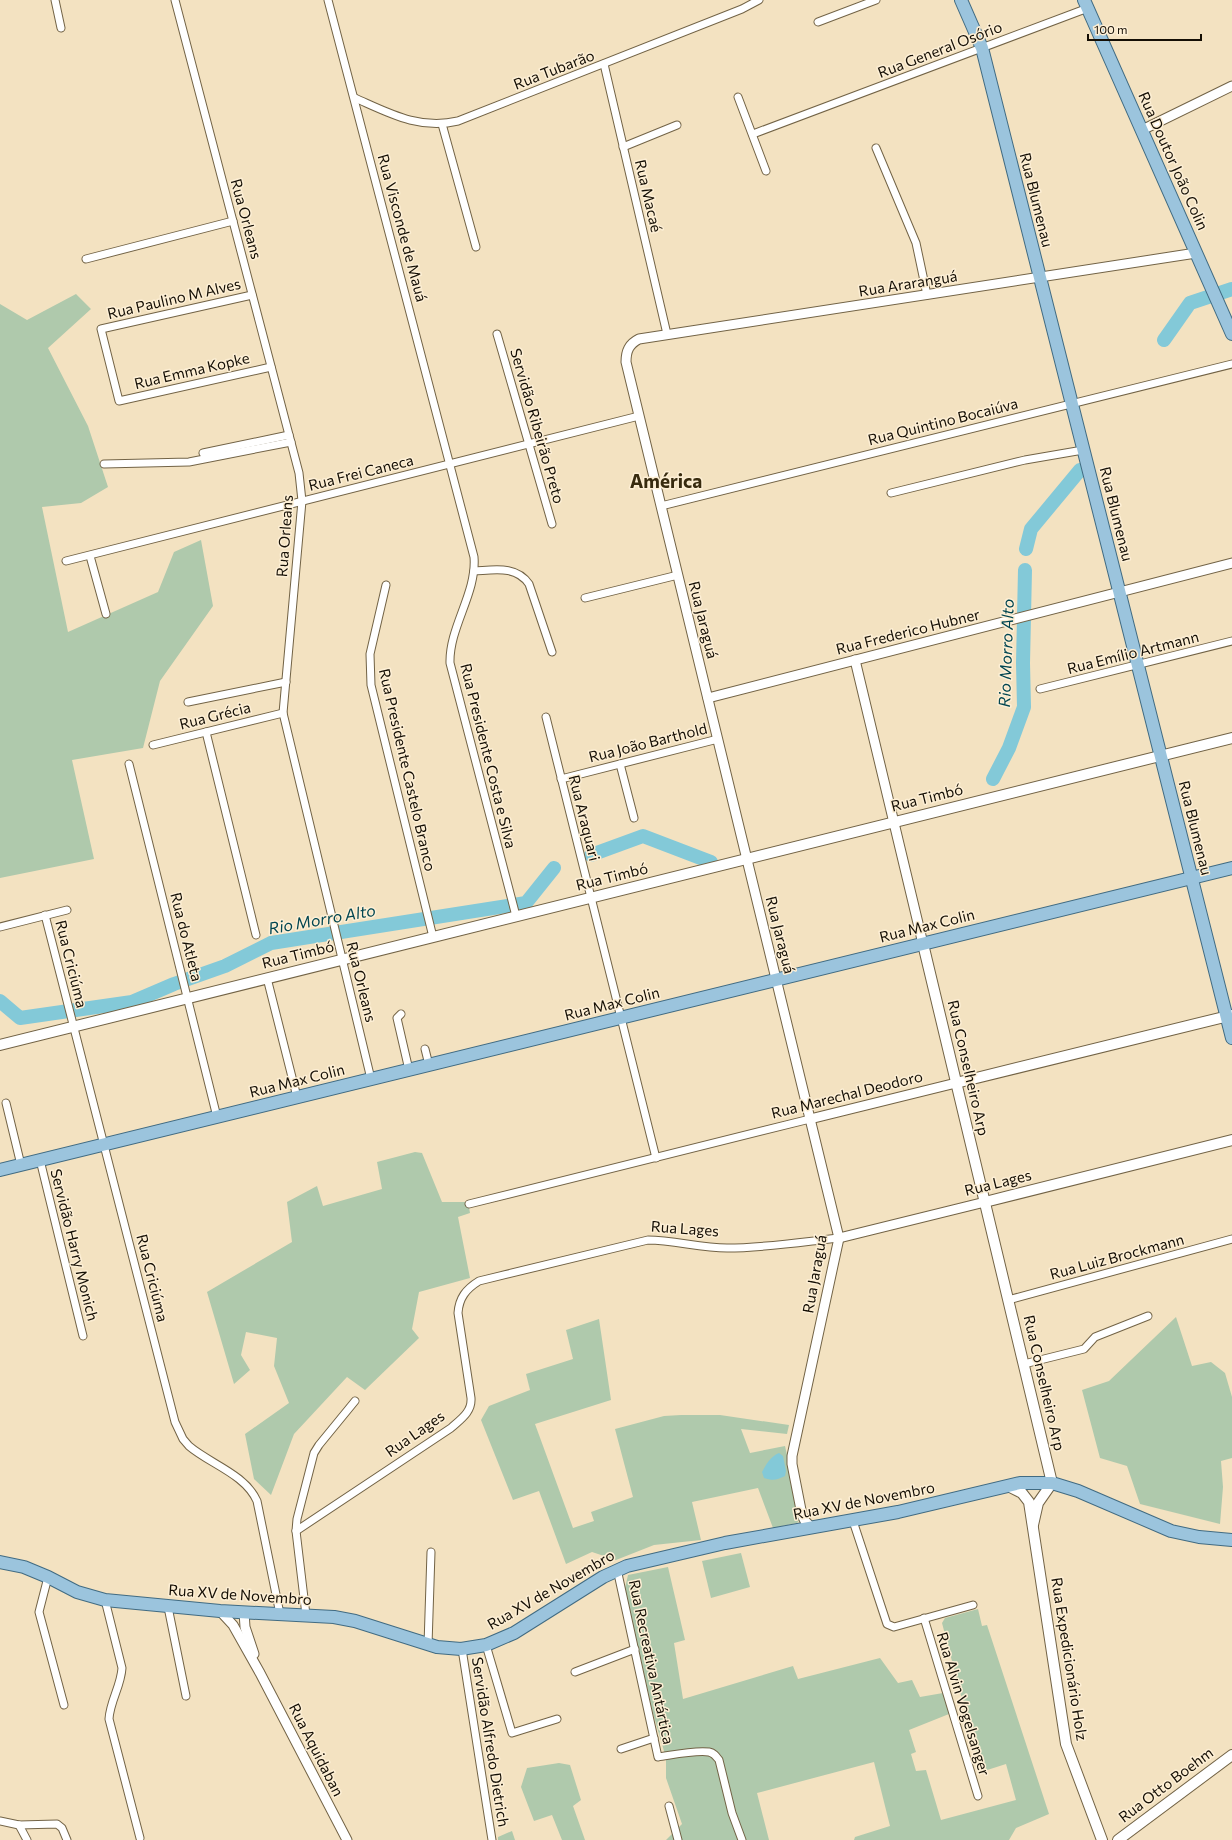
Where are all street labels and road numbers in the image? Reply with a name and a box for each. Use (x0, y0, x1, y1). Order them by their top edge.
street label: Rua General Osório (875, 17, 1004, 81)
street label: Rua Tubarão (511, 45, 597, 93)
street label: Rua Doutor João Colin (1135, 89, 1213, 233)
street label: Rua Blumenau (1017, 151, 1057, 249)
street label: Rua Visconde de Mauá (375, 152, 431, 304)
street label: Rua Macaé (632, 158, 666, 234)
street label: Rua Orleans (228, 177, 266, 261)
street label: Rua Araranguá (857, 266, 958, 300)
street label: Rua Paulino M Alves (105, 274, 242, 322)
street label: Servidão Ribeirão Preto (507, 346, 569, 505)
street label: Rua Emma Kopke (132, 348, 251, 392)
street label: Rua Quintino Bocaiúva (866, 394, 1020, 448)
street label: Rua Frei Caneca (306, 450, 415, 494)
street label: Rua Blumenau (1097, 465, 1137, 563)
street label: Rua Orleans (272, 494, 296, 578)
street label: Rua Jaraguá (686, 579, 722, 660)
street label: Rua Frederico Hubner (834, 604, 982, 658)
street label: Rua Emílio Artmann (1065, 627, 1200, 677)
street label: Rua Presidente Costa e Silva (457, 661, 521, 850)
street label: Rua Presidente Castelo Branco (376, 667, 440, 873)
street label: Rua Grécia (177, 697, 252, 733)
street label: Rua João Barthold (587, 719, 709, 765)
street label: Rua Araquari (566, 773, 604, 863)
street label: Rua Timbó (889, 779, 965, 815)
street label: Rua Blumenau (1176, 779, 1216, 877)
street label: Rua Timbó (574, 858, 650, 894)
street label: Rua do Atleta (167, 890, 207, 983)
street label: Rua Jaraguá (763, 894, 799, 975)
street label: Rua Max Colin (877, 905, 976, 946)
street label: Rua Criciúma (52, 918, 92, 1009)
street label: Rua Timbó (260, 936, 336, 972)
street label: Rua Orleans (343, 940, 381, 1024)
street label: Rua Max Colin (562, 983, 661, 1024)
street label: Rua Conselheiro Arp (945, 998, 993, 1137)
street label: Rua Max Colin (247, 1060, 346, 1101)
street label: Rua Marechal Deodoro (769, 1066, 924, 1122)
street label: Rua Lages (962, 1165, 1033, 1199)
street label: Servidão Harry Monich (47, 1167, 103, 1323)
street label: Rua Lages (650, 1217, 720, 1239)
street label: Rua Luiz Brockmann (1048, 1229, 1186, 1283)
street label: Rua Criciúma (133, 1232, 173, 1323)
street label: Rua Jaraguá (798, 1233, 830, 1314)
street label: Rua Conselheiro Arp (1021, 1313, 1069, 1452)
street label: Rua Lages (381, 1406, 448, 1460)
street label: Rua XV de Novembro (791, 1477, 936, 1523)
street label: Rua XV de Novembro (484, 1545, 617, 1633)
street label: Rua Expedicionário Holz (1048, 1576, 1092, 1742)
street label: Rua Recreativa Antártica (626, 1578, 678, 1746)
street label: Rua XV de Novembro (168, 1580, 312, 1608)
street label: Rua Alvin Vogelsanger (934, 1630, 994, 1778)
street label: Servidão Alfredo Dietrich (469, 1656, 513, 1828)
street label: Rua Aquidaban (286, 1700, 348, 1799)
street label: Rua Otto Boehm (1115, 1743, 1216, 1826)

